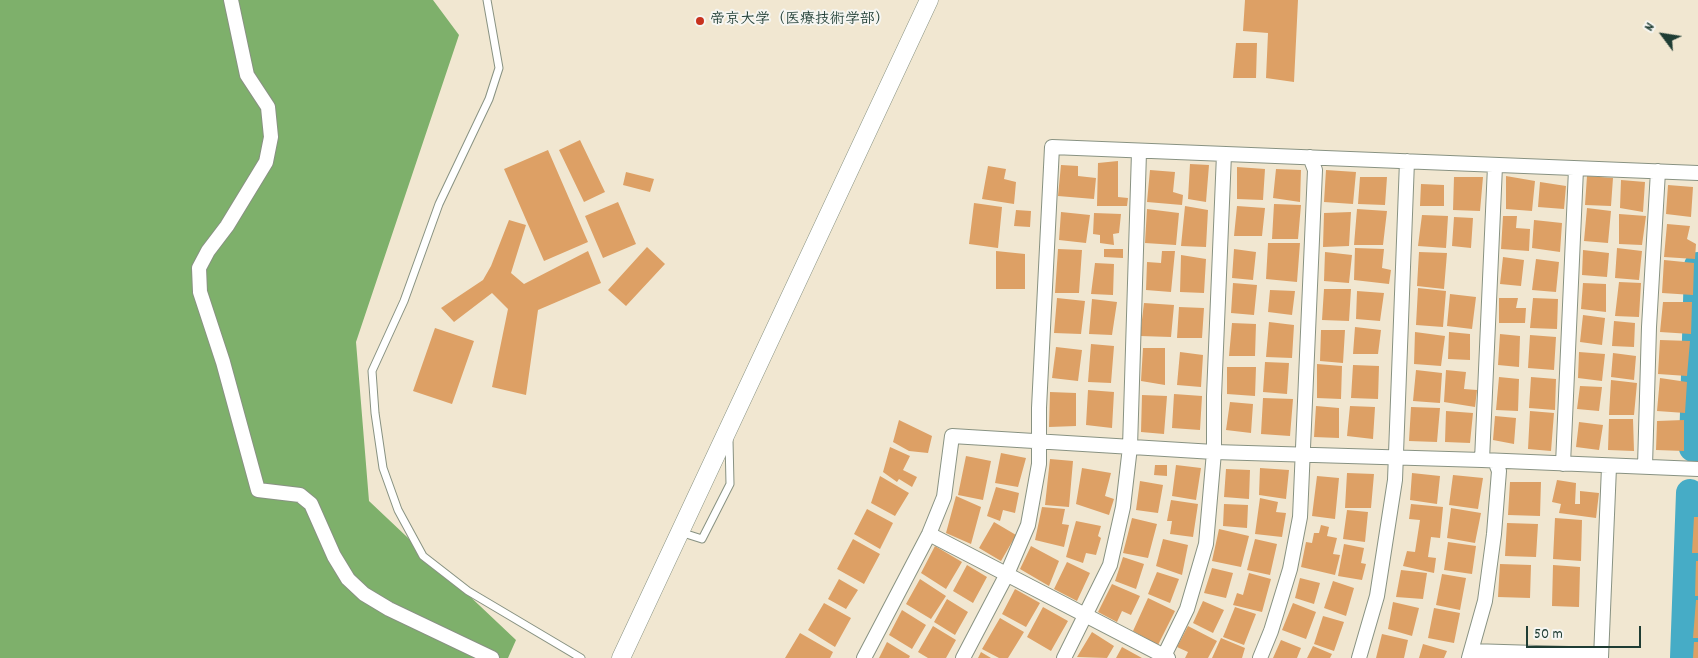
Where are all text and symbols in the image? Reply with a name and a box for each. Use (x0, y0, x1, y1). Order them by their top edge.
north arrow (1638, 10, 1688, 60)
place label: 帝京大学（医療技術学部） (710, 12, 890, 30)
marker: 帝京大学（医療技術学部） (694, 15, 706, 27)
text: N (1640, 19, 1660, 35)
scale bar (1528, 616, 1643, 648)
text: 50 m (1534, 624, 1563, 646)

